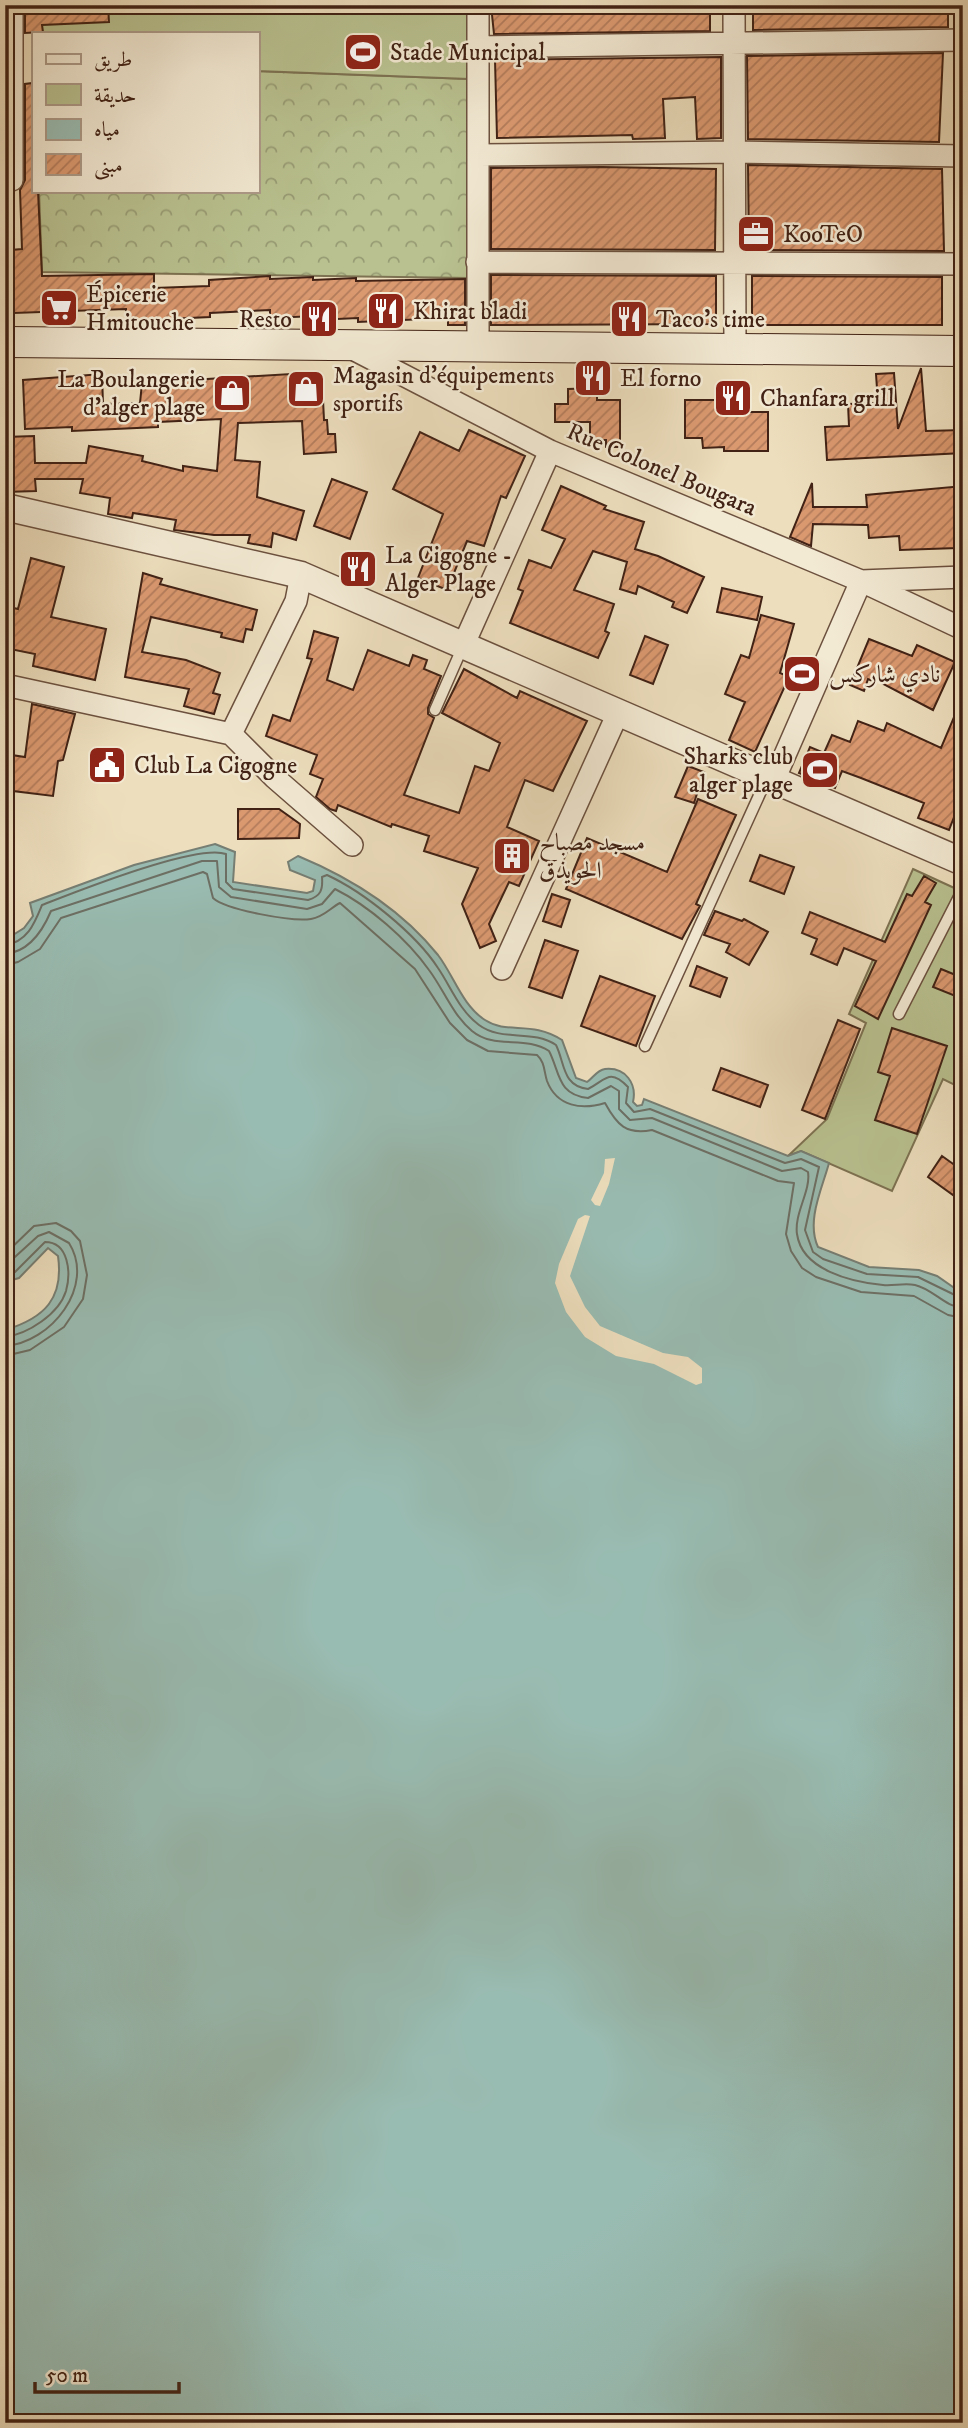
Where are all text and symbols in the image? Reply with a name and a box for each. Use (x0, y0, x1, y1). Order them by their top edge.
sports icon: Stade Municipal (342, 31, 384, 73)
legend (32, 32, 259, 192)
place label: Stade Municipal (390, 38, 546, 68)
text: طريق (94, 47, 132, 73)
text: حديقة (94, 83, 137, 109)
text: مياه (94, 117, 120, 143)
text: مبنى (94, 153, 123, 180)
office icon: KooTeO (735, 213, 777, 255)
place label: KooTeO (783, 220, 863, 250)
place label: Épicerie Hmitouche (86, 280, 194, 338)
supermarket icon: Épicerie Hmitouche (38, 287, 80, 329)
restaurant icon: Khirat bladi (365, 290, 407, 332)
place label: Khirat bladi (413, 297, 527, 327)
restaurant icon: Resto (298, 298, 340, 340)
restaurant icon: Taco's time (608, 298, 650, 340)
place label: Resto (239, 305, 292, 335)
place label: Taco's time (656, 305, 765, 335)
restaurant icon: El forno (572, 357, 614, 399)
place label: Magasin d'équipements sportifs (333, 361, 554, 419)
place label: El forno (620, 364, 702, 394)
place label: La Boulangerie d'alger plage (57, 365, 205, 423)
shop icon: Magasin d'équipements sportifs (285, 368, 327, 410)
shop icon: La Boulangerie d'alger plage (211, 372, 253, 414)
restaurant icon: Chanfara grill (712, 377, 754, 419)
place label: Chanfara grill (760, 384, 895, 414)
street label: Rue Colonel Bougara (562, 416, 762, 524)
place label: La Cigogne - Alger Plage (385, 541, 512, 599)
restaurant icon: La Cigogne - Alger Plage (337, 548, 379, 590)
sports icon: نادي شاركس (781, 653, 823, 695)
place label: نادي شاركس (829, 660, 940, 693)
place label: Sharks club alger plage (683, 742, 793, 800)
public building icon: Club La Cigogne (86, 744, 128, 786)
sports icon: Sharks club alger plage (799, 749, 841, 791)
place label: Club La Cigogne (134, 751, 297, 781)
place label: مسجد مصباح الحويذق (539, 828, 645, 886)
building icon: مسجد مصباح الحويذق (491, 835, 533, 877)
scale bar (35, 2351, 178, 2395)
text: 50 m (46, 2363, 88, 2389)

